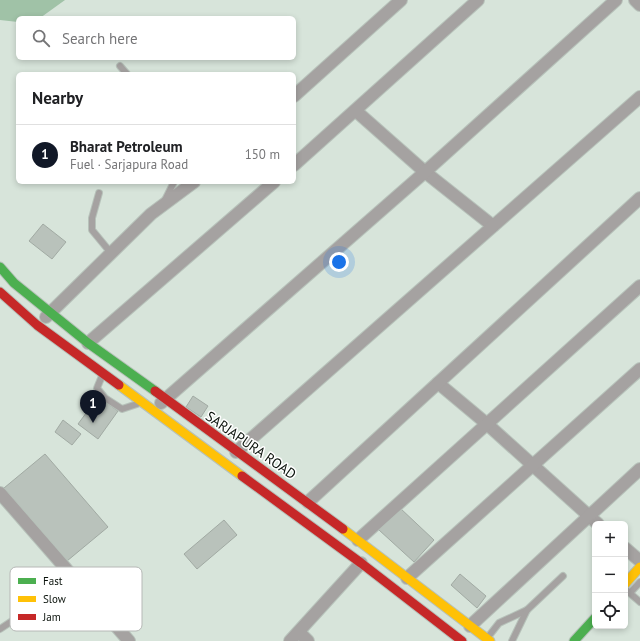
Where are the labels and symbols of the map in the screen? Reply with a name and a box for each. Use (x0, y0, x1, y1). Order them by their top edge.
your location (329, 252, 349, 272)
pin: 1 (80, 390, 106, 423)
street label: SARJAPURA ROAD (202, 407, 300, 483)
legend (10, 567, 142, 631)
text: Fast (43, 574, 63, 588)
text: Slow (43, 592, 66, 606)
text: Jam (42, 610, 61, 624)

